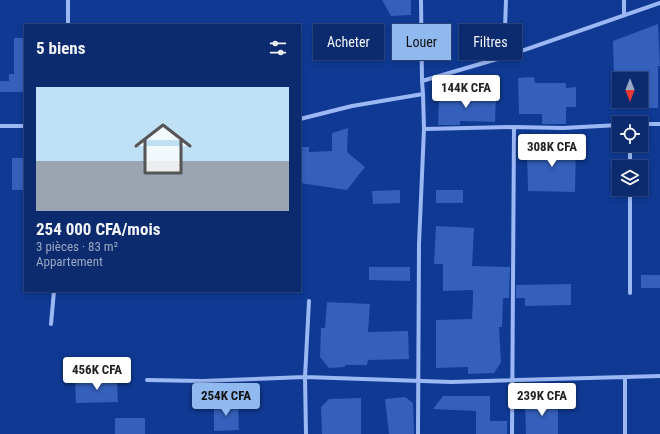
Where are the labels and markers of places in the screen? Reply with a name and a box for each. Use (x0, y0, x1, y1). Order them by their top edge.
pin: 144K CFA (425, 75, 507, 109)
pin: 308K CFA (511, 134, 593, 168)
pin: 456K CFA (56, 357, 138, 391)
pin: 254K CFA (185, 383, 267, 417)
pin: 239K CFA (501, 383, 583, 417)

